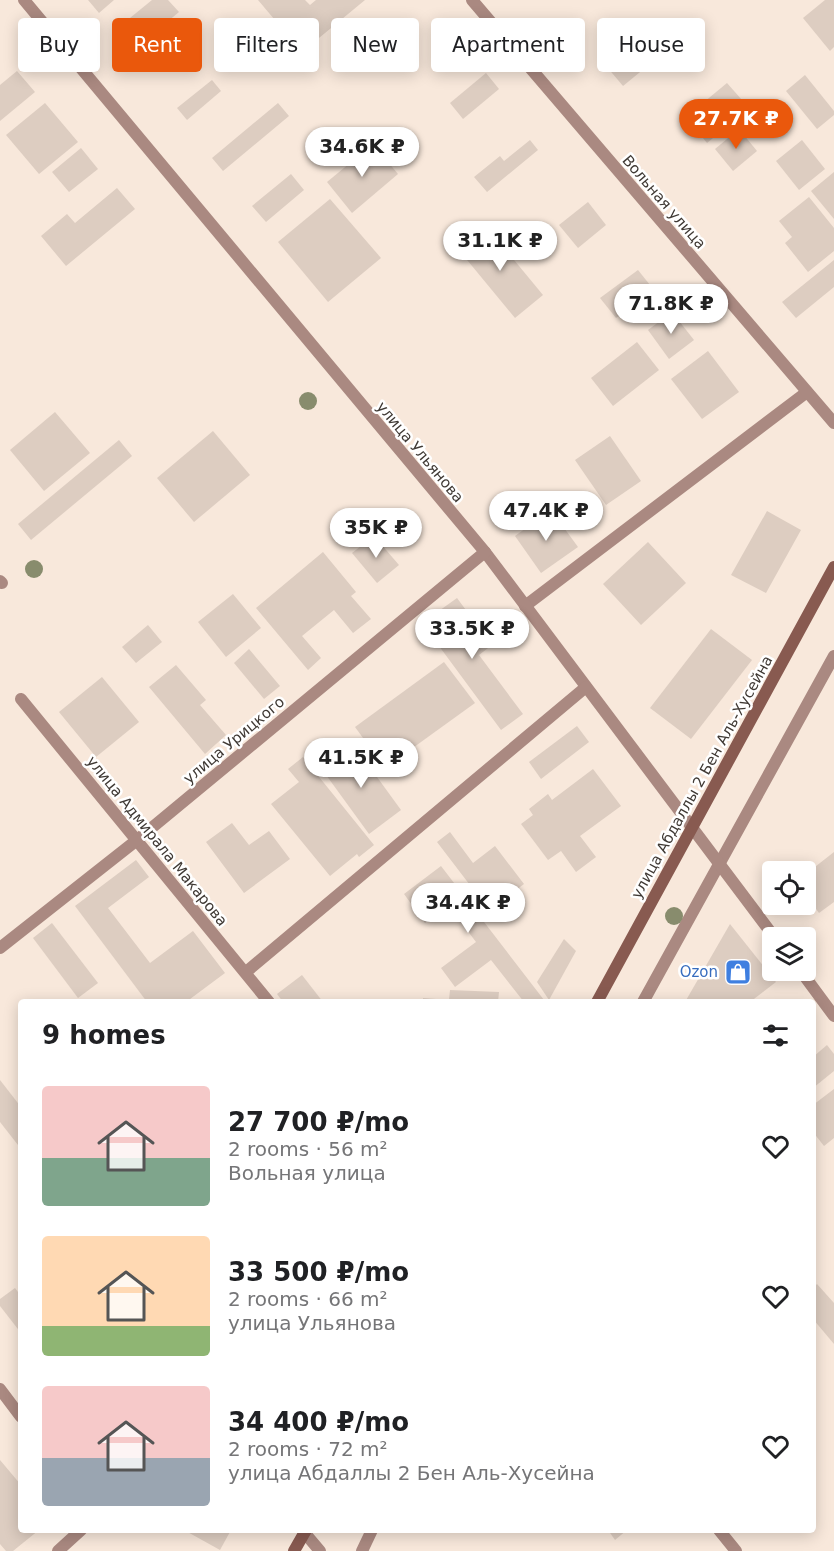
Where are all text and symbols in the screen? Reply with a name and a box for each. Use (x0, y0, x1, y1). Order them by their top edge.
chip: Buy (18, 18, 100, 72)
chip: Rent (112, 18, 202, 72)
chip: Filters (214, 18, 319, 72)
chip: New (331, 18, 419, 72)
chip: Apartment (431, 18, 585, 72)
chip: House (597, 18, 705, 72)
pin: 27.7K ₽ (681, 99, 791, 150)
text: 27.7K ₽ (693, 106, 779, 130)
pin: 34.6K ₽ (307, 127, 417, 178)
text: 34.6K ₽ (319, 134, 405, 158)
street label: Вольная улица (618, 151, 710, 253)
pin: 31.1K ₽ (445, 221, 555, 272)
text: 31.1K ₽ (457, 228, 543, 252)
pin: 71.8K ₽ (616, 284, 726, 335)
text: 71.8K ₽ (628, 291, 714, 315)
street label: улица Ульянова (373, 398, 467, 506)
pin: 47.4K ₽ (491, 491, 601, 542)
text: 47.4K ₽ (503, 498, 589, 522)
pin: 35K ₽ (334, 508, 418, 559)
text: 35K ₽ (344, 515, 408, 539)
pin: 33.5K ₽ (417, 609, 527, 660)
text: 33.5K ₽ (429, 616, 515, 640)
street label: улица Абдаллы 2 Бен Аль-Хусейна (627, 652, 777, 902)
street label: улица Урицкого (180, 693, 288, 787)
pin: 41.5K ₽ (306, 738, 416, 789)
text: 41.5K ₽ (318, 745, 404, 769)
street label: улица Адмирала Макарова (83, 752, 231, 930)
map controls (762, 861, 816, 981)
button: locate (762, 861, 816, 915)
pin: 34.4K ₽ (413, 883, 523, 934)
text: 34.4K ₽ (425, 890, 511, 914)
button: layers (762, 927, 816, 981)
shop icon: Ozon (723, 957, 753, 987)
place label: Ozon (680, 963, 718, 981)
icon: filters (759, 1019, 792, 1052)
text: 9 homes (42, 1020, 166, 1050)
text: 27 700 ₽/mo (228, 1107, 409, 1137)
icon: home (90, 1110, 162, 1182)
icon: heart (759, 1130, 792, 1163)
text: 2 rooms · 56 m² (228, 1137, 388, 1161)
text: Вольная улица (228, 1161, 386, 1185)
text: 33 500 ₽/mo (228, 1257, 409, 1287)
icon: home (90, 1260, 162, 1332)
icon: heart (759, 1280, 792, 1313)
text: 2 rooms · 66 m² (228, 1287, 388, 1311)
text: улица Ульянова (228, 1311, 396, 1335)
text: 34 400 ₽/mo (228, 1407, 409, 1437)
icon: home (90, 1410, 162, 1482)
icon: heart (759, 1430, 792, 1463)
text: 2 rooms · 72 m² (228, 1437, 388, 1461)
text: улица Абдаллы 2 Бен Аль-Хусейна (228, 1461, 595, 1485)

